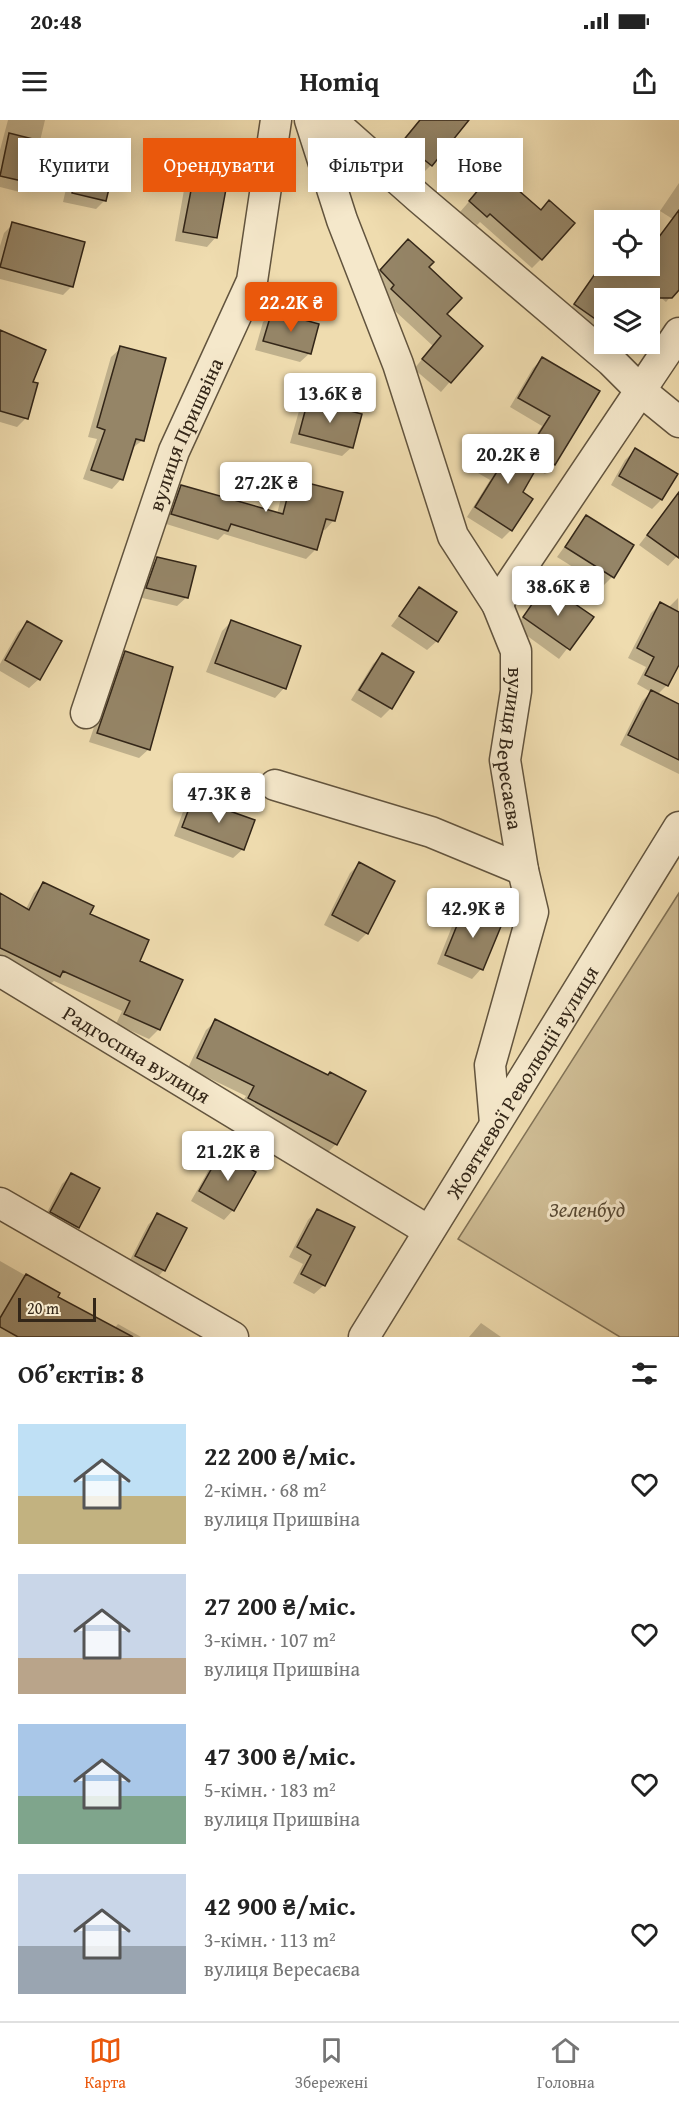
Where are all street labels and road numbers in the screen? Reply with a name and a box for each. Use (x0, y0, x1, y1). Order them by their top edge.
street label: вулиця Пришвіна (139, 352, 230, 515)
street label: вулиця Вересаєва (490, 667, 532, 832)
street label: Жовтневої Революції вулиця (437, 959, 606, 1205)
street label: Радгоспна вулиця (57, 997, 217, 1111)

